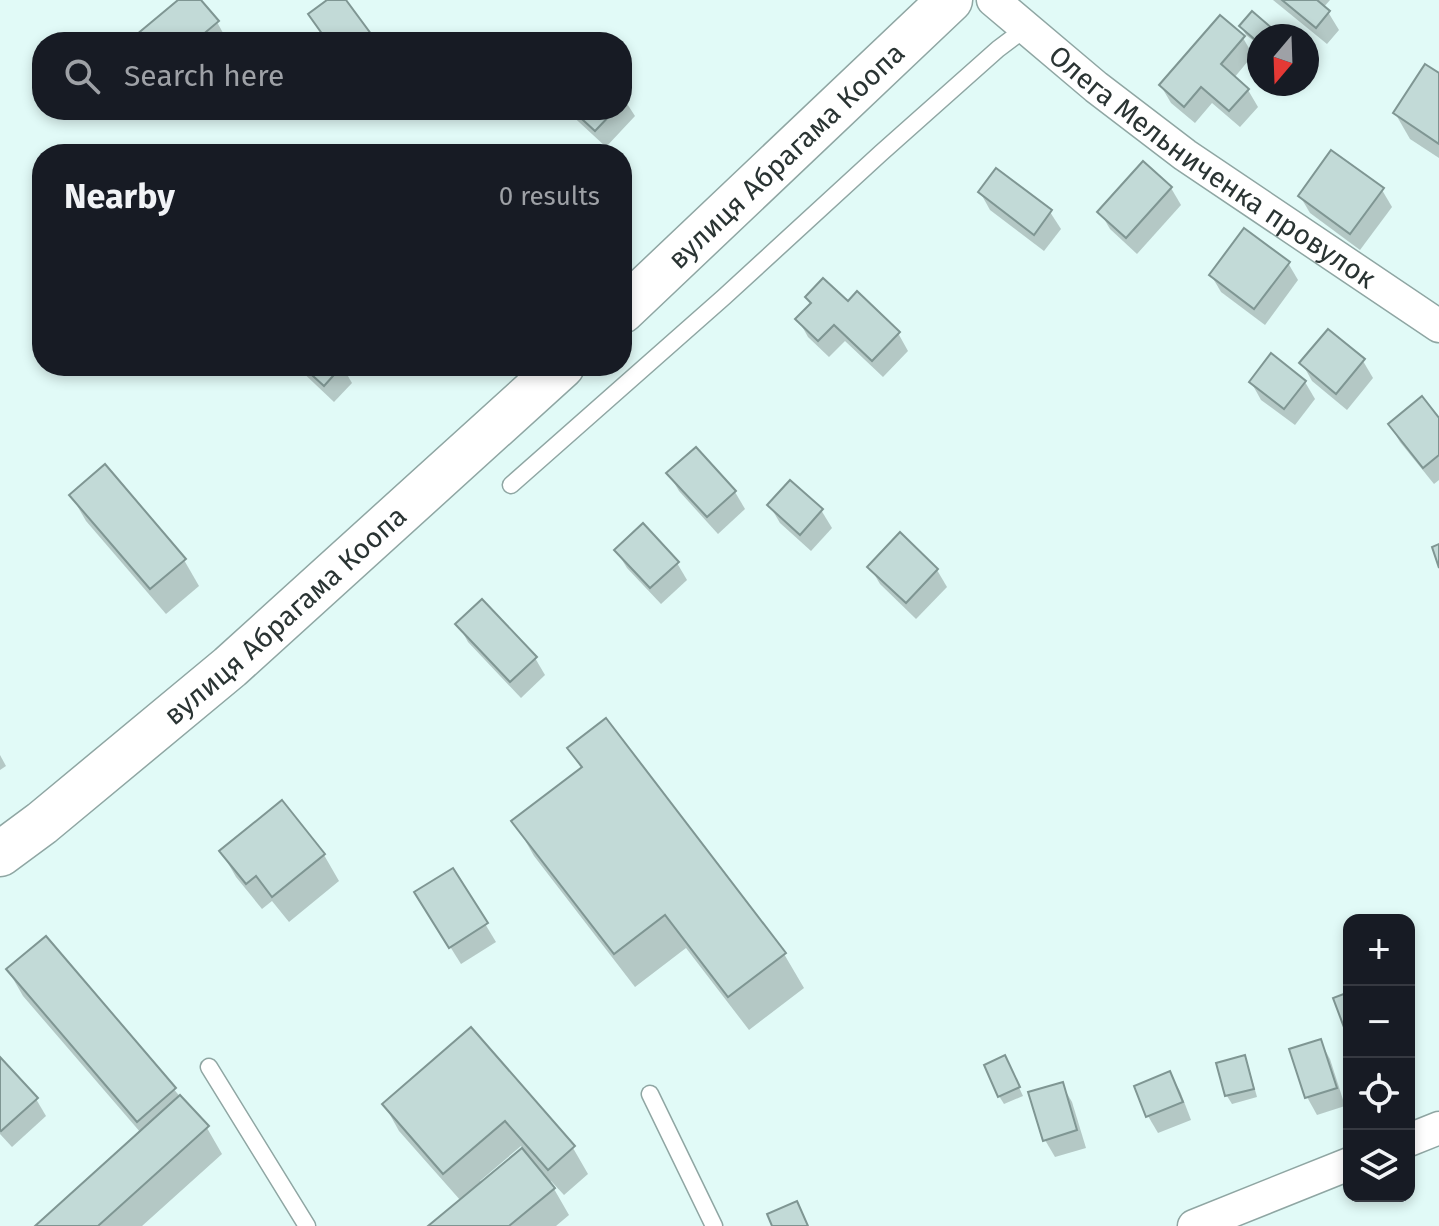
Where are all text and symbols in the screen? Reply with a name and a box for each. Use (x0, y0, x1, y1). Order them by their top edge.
north arrow (1247, 24, 1319, 96)
search box (32, 32, 632, 120)
street label: вулиця Абрагама Коопа (661, 36, 911, 276)
street label: Олега Мельниченка провулок (1042, 39, 1382, 296)
icon: search (60, 54, 104, 98)
text: Search here (124, 58, 284, 94)
text: Nearby (64, 176, 175, 217)
text: 0 results (499, 181, 600, 212)
street label: вулиця Абрагама Коопа (157, 499, 413, 732)
map controls (1343, 914, 1415, 1202)
button: + (1343, 914, 1415, 986)
button: − (1343, 986, 1415, 1058)
button: locate (1343, 1058, 1415, 1130)
button: layers (1343, 1130, 1415, 1202)

